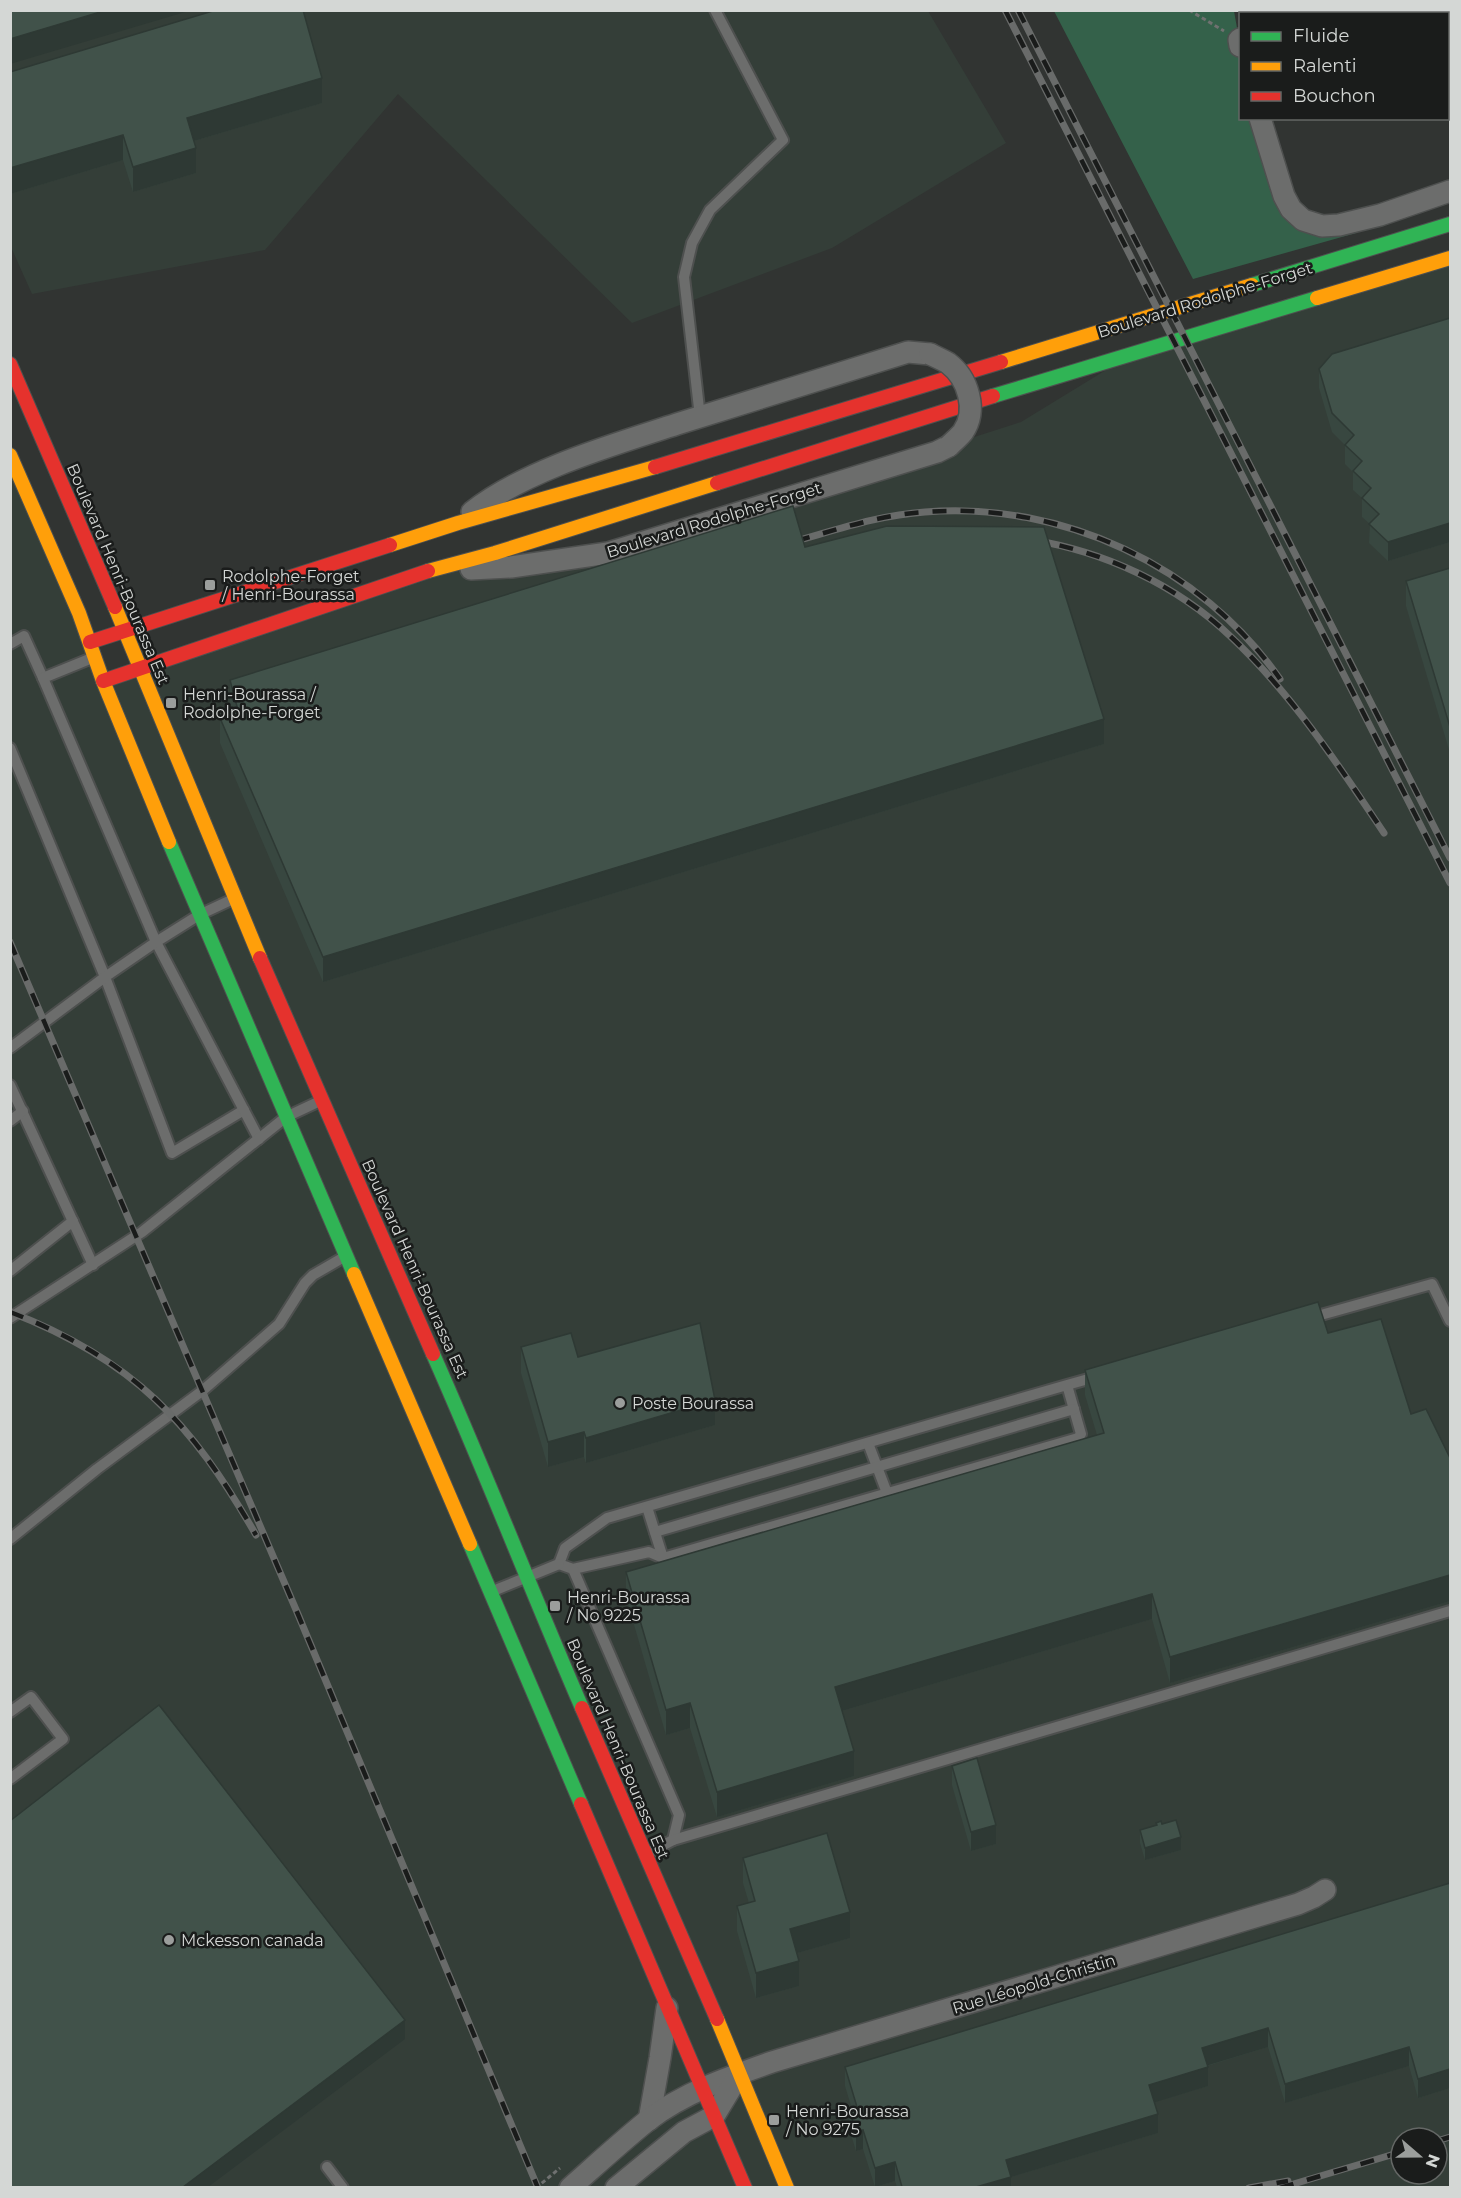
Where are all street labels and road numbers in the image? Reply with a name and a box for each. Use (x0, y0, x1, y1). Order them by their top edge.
street label: Boulevard Rodolphe-Forget (1095, 258, 1315, 342)
street label: Boulevard Henri-Bourassa Est (63, 461, 173, 688)
street label: Boulevard Rodolphe-Forget (604, 478, 824, 562)
street label: Boulevard Henri-Bourassa Est (358, 1156, 472, 1382)
street label: Boulevard Henri-Bourassa Est (563, 1636, 673, 1863)
street label: Rue Léopold-Christin (950, 1950, 1118, 2018)

